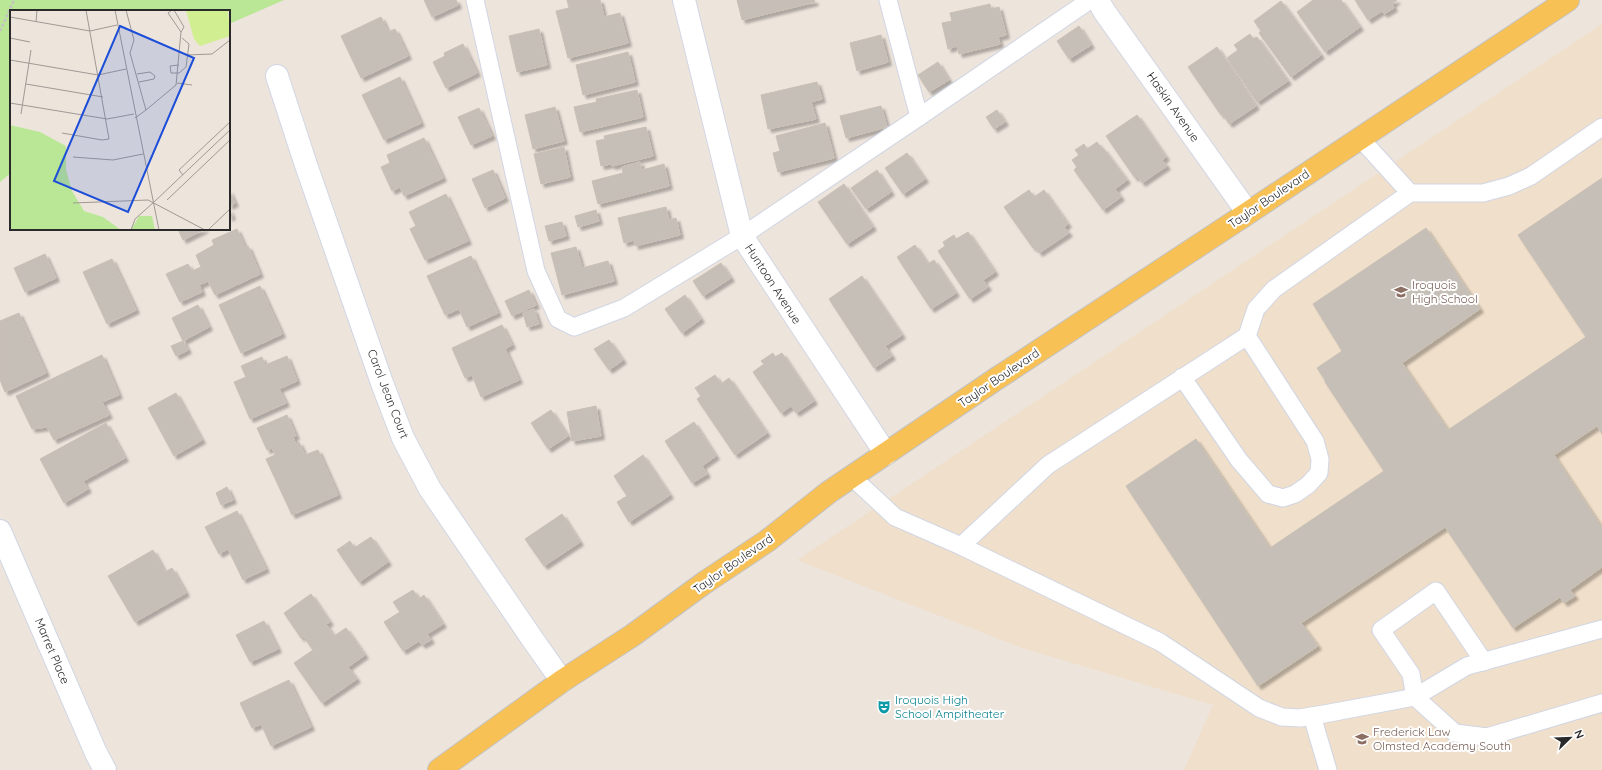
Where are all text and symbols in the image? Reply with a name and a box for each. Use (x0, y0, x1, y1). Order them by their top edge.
inset map (10, 10, 230, 230)
street label: Haskin Avenue (1144, 69, 1203, 145)
street label: Taylor Boulevard (1225, 166, 1312, 231)
street label: Huntoon Avenue (742, 241, 805, 327)
place label: Iroquois High School (1412, 277, 1478, 306)
school or university icon: Iroquois High School (1393, 284, 1409, 300)
street label: Taylor Boulevard (955, 345, 1042, 410)
street label: Carol Jean Court (365, 347, 412, 441)
street label: Taylor Boulevard (690, 530, 776, 597)
street label: Marret Place (32, 615, 73, 686)
place label: Iroquois High School Ampitheater (895, 692, 1005, 721)
theatre icon: Iroquois High School Ampitheater (876, 699, 892, 715)
north arrow (1550, 718, 1590, 758)
place label: Frederick Law Olmsted Academy South (1373, 724, 1511, 753)
text: N (1571, 728, 1587, 741)
school or university icon: Frederick Law Olmsted Academy South (1354, 731, 1370, 747)

